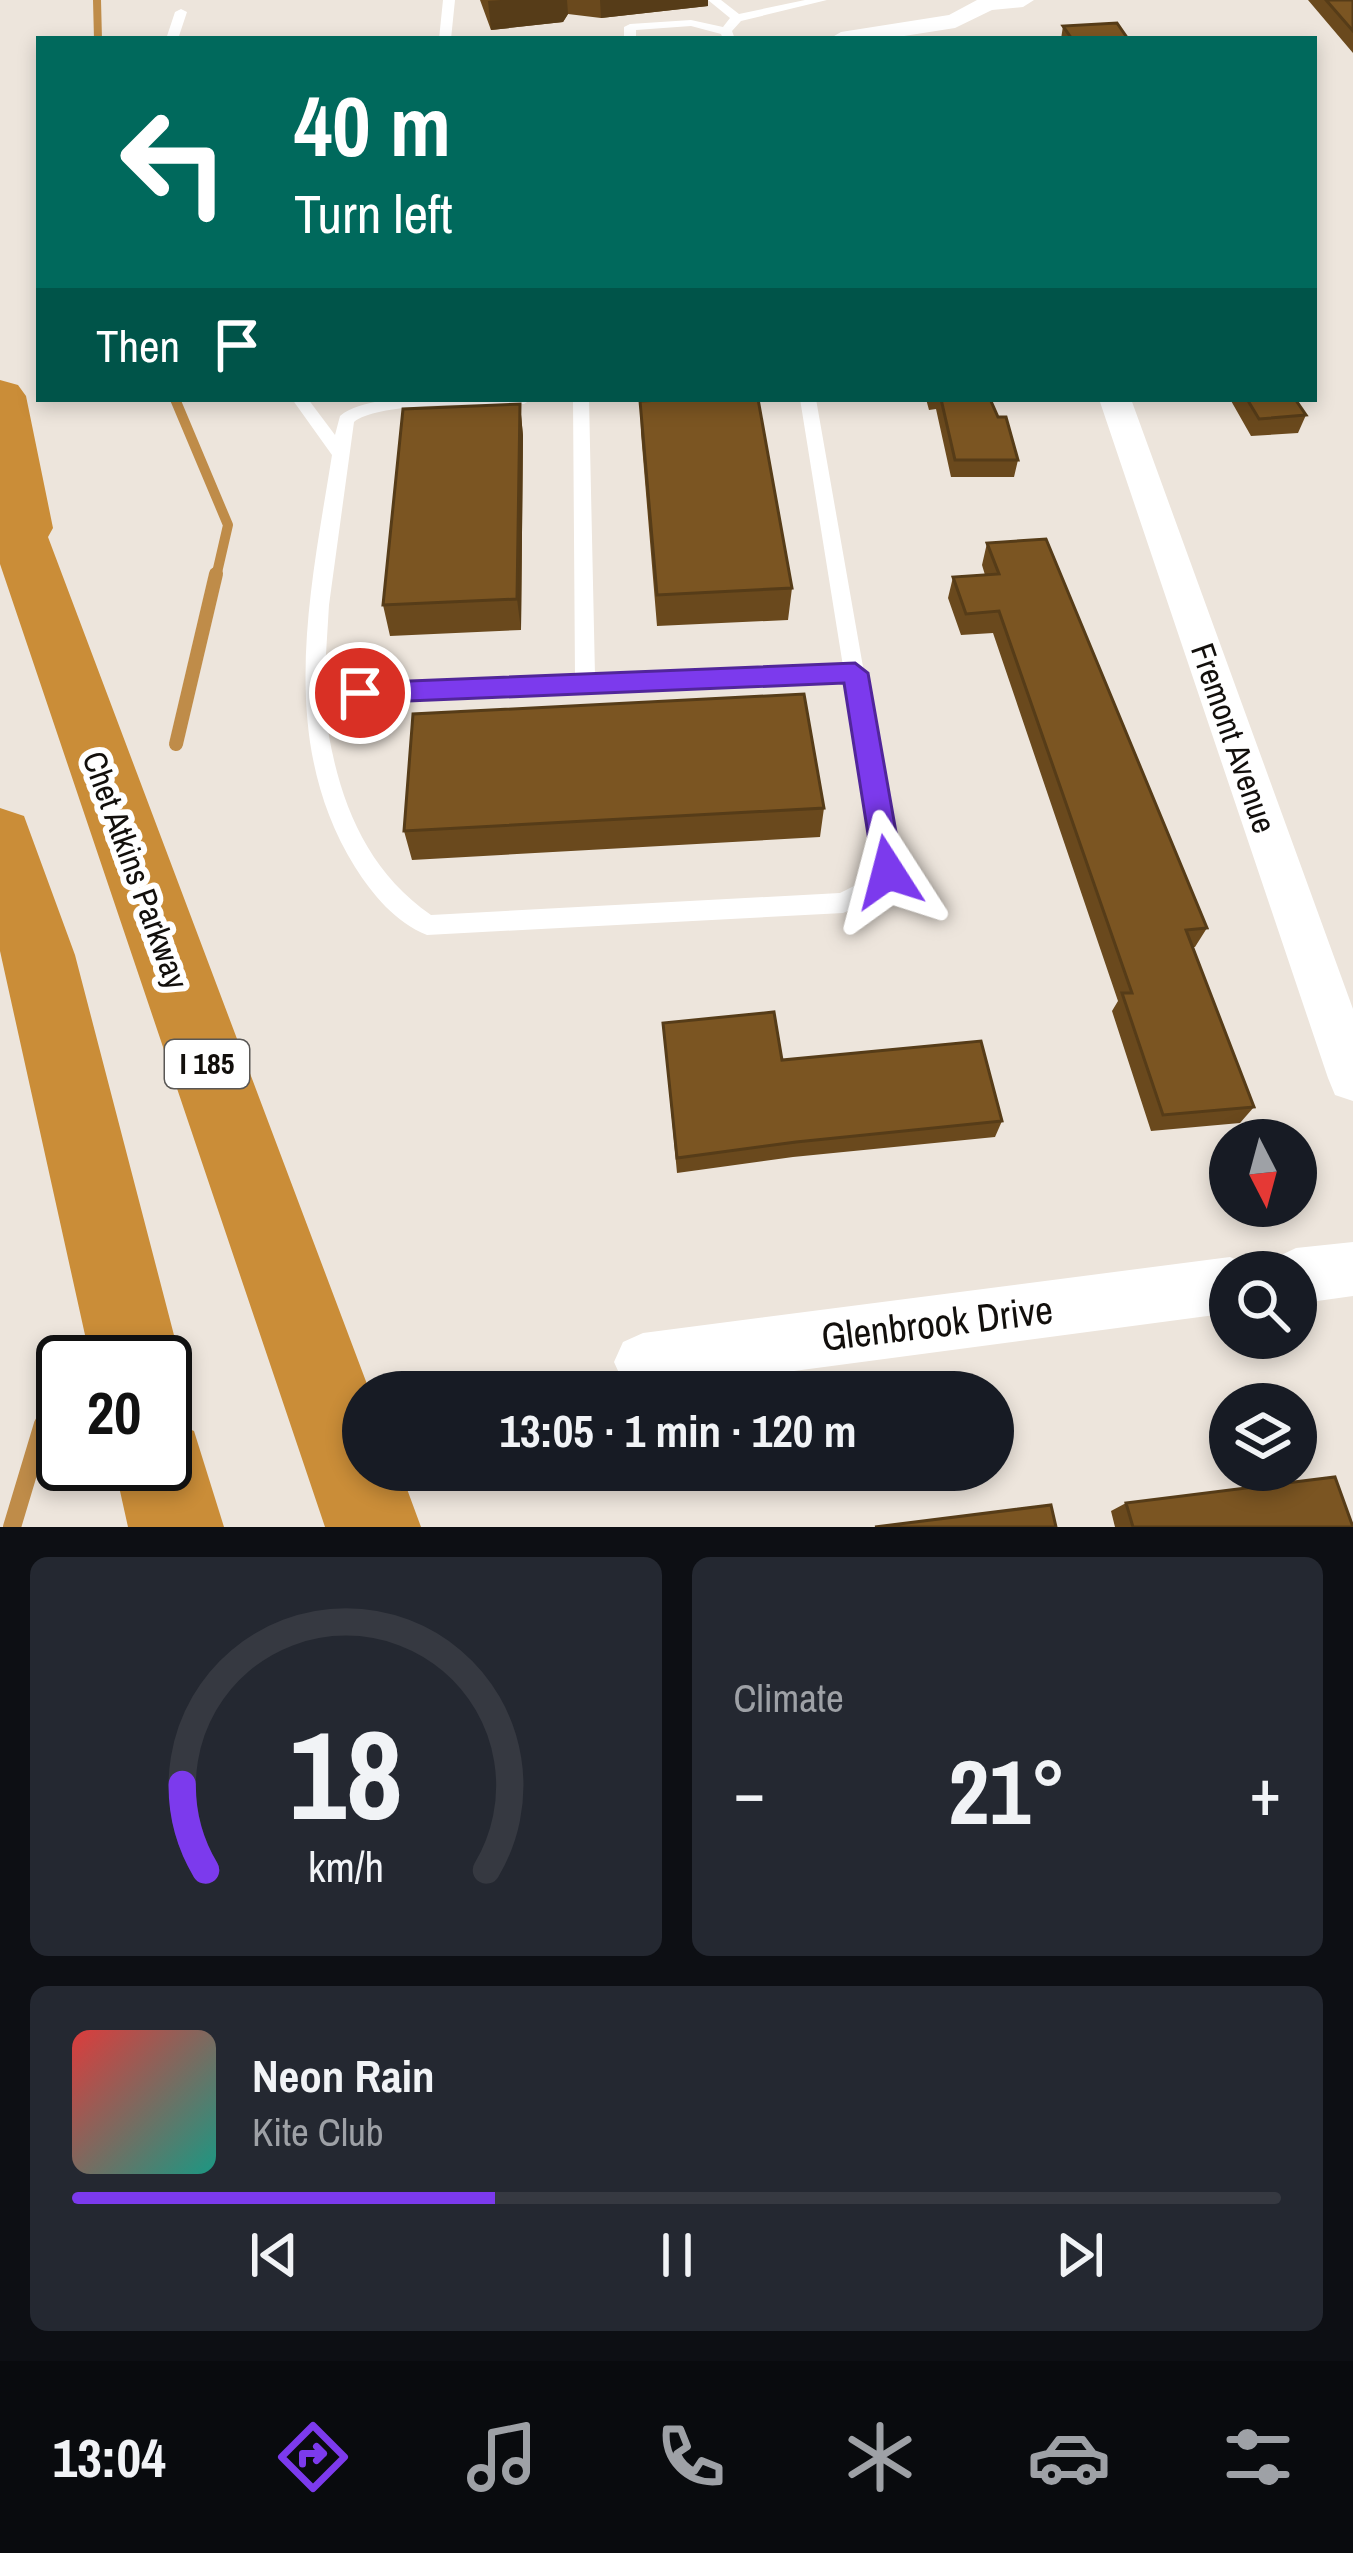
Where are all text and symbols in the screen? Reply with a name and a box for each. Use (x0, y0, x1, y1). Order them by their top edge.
text: 40 m (294, 69, 451, 182)
icon: left (96, 84, 252, 240)
text: Turn left (294, 177, 453, 250)
icon: arrive (204, 312, 270, 378)
text: Then (96, 315, 180, 376)
street label: Fremont Avenue (1181, 637, 1287, 839)
pin (309, 642, 411, 744)
icon: arrive (327, 660, 393, 726)
street label: Chet Atkins Parkway (73, 745, 200, 995)
position arrow (825, 809, 951, 935)
road number: I 185 (165, 1040, 249, 1088)
north arrow (1209, 1119, 1317, 1227)
map controls (1209, 1119, 1317, 1491)
button: search (1209, 1251, 1317, 1359)
street label: Glenbrook Drive (818, 1283, 1056, 1363)
speed limit sign: 20 (36, 1335, 192, 1491)
button: layers (1209, 1383, 1317, 1491)
text: 13:05 · 1 min · 120 m (500, 1400, 856, 1461)
text: Climate (734, 1672, 844, 1724)
text: 18 (289, 1690, 403, 1858)
text: 21° (948, 1731, 1066, 1852)
text: − (734, 1747, 765, 1836)
text: + (1249, 1747, 1281, 1836)
text: km/h (308, 1837, 384, 1894)
text: Neon Rain (252, 2045, 434, 2106)
text: Kite Club (252, 2106, 384, 2158)
icon: previous (241, 2222, 307, 2288)
icon: pause (644, 2222, 710, 2288)
icon: next (1047, 2222, 1113, 2288)
icon: directions (271, 2415, 355, 2499)
icon: music (460, 2415, 544, 2499)
icon: phone (649, 2415, 733, 2499)
icon: climate (838, 2415, 922, 2499)
icon: car (1027, 2415, 1111, 2499)
icon: filters (1216, 2415, 1300, 2499)
text: 13:04 (53, 2421, 166, 2494)

